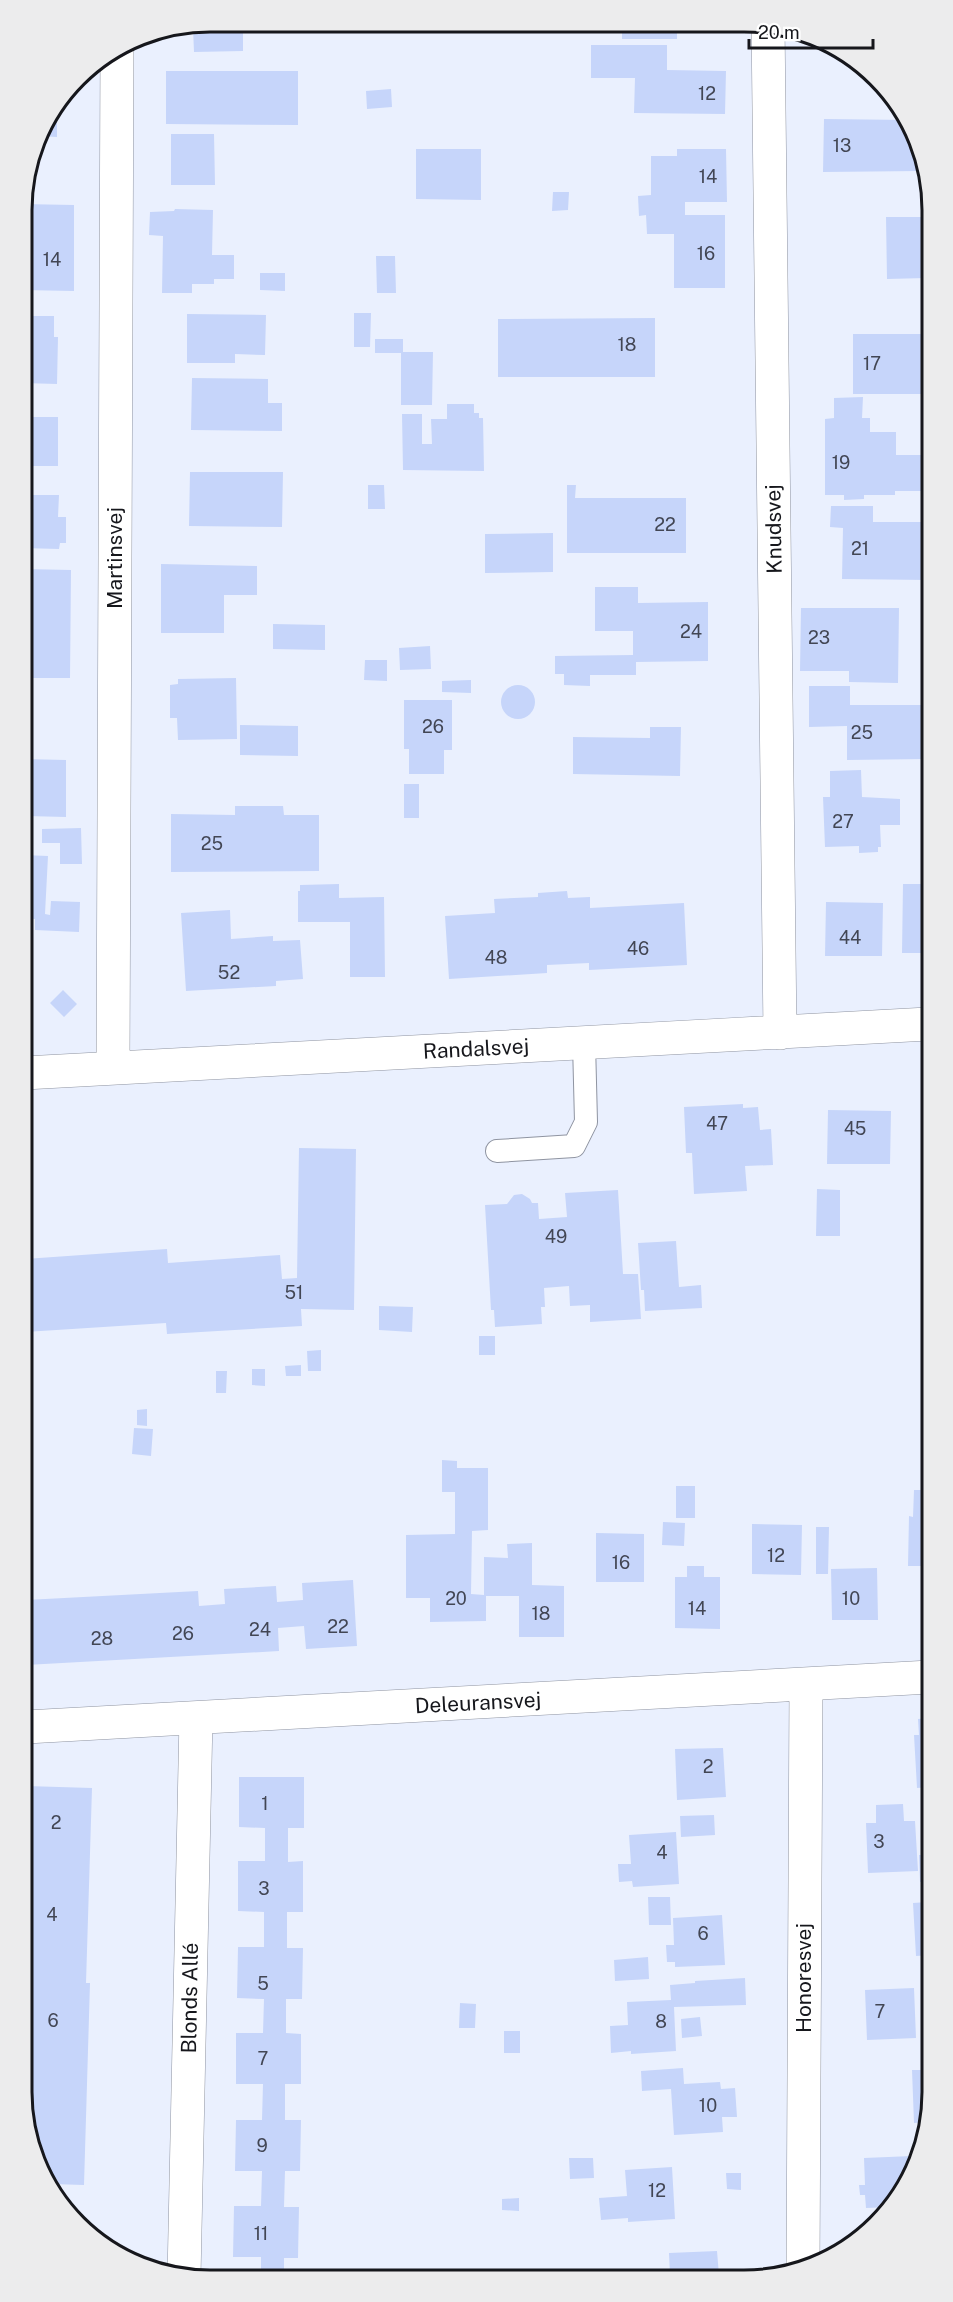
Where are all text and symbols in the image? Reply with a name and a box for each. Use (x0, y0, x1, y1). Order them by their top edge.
scale bar (749, 12, 874, 50)
text: 20 m (758, 22, 800, 43)
house number: 12 (698, 83, 716, 104)
house number: 13 (833, 135, 851, 156)
house number: 14 (699, 166, 717, 187)
house number: 16 (697, 243, 715, 264)
house number: 14 (43, 249, 61, 270)
house number: 18 (618, 334, 636, 355)
house number: 17 (863, 353, 881, 374)
house number: 19 (832, 452, 850, 473)
street label: Knudsvej (760, 484, 787, 574)
street label: Martinsvej (102, 507, 127, 609)
house number: 22 (654, 514, 676, 535)
house number: 21 (851, 538, 869, 559)
house number: 24 (680, 621, 702, 642)
house number: 23 (808, 627, 830, 648)
house number: 26 (422, 716, 444, 737)
house number: 25 (851, 722, 873, 743)
house number: 27 (832, 811, 854, 832)
house number: 25 (201, 833, 223, 854)
house number: 44 (839, 927, 861, 948)
house number: 46 (627, 938, 649, 959)
house number: 48 (485, 947, 507, 968)
house number: 52 (218, 962, 240, 983)
street label: Randalsvej (422, 1033, 530, 1064)
house number: 47 (706, 1113, 728, 1134)
house number: 45 (844, 1118, 866, 1139)
house number: 49 (545, 1226, 567, 1247)
house number: 51 (285, 1282, 303, 1303)
house number: 12 (767, 1545, 785, 1566)
house number: 16 (612, 1552, 630, 1573)
house number: 20 (445, 1588, 467, 1609)
house number: 10 (842, 1588, 860, 1609)
house number: 14 (688, 1598, 706, 1619)
house number: 18 (532, 1603, 550, 1624)
house number: 22 (327, 1616, 349, 1637)
house number: 24 (249, 1619, 271, 1640)
house number: 26 (172, 1623, 194, 1644)
house number: 28 (91, 1628, 113, 1649)
street label: Deleuransvej (414, 1687, 542, 1718)
house number: 2 (703, 1756, 713, 1777)
house number: 1 (261, 1793, 269, 1814)
house number: 2 (51, 1812, 61, 1833)
house number: 3 (873, 1831, 885, 1852)
house number: 4 (656, 1842, 668, 1863)
house number: 3 (258, 1878, 270, 1899)
house number: 4 (46, 1904, 58, 1925)
house number: 6 (697, 1923, 709, 1944)
street label: Honoresvej (791, 1923, 816, 2033)
street label: Blonds Allé (176, 1942, 203, 2054)
house number: 5 (257, 1973, 269, 1994)
house number: 7 (875, 2001, 885, 2022)
house number: 6 (47, 2010, 59, 2031)
house number: 8 (655, 2011, 667, 2032)
house number: 7 (258, 2048, 268, 2069)
house number: 10 (699, 2095, 717, 2116)
house number: 9 (256, 2135, 268, 2156)
house number: 12 (648, 2180, 666, 2201)
house number: 11 (254, 2223, 268, 2244)

